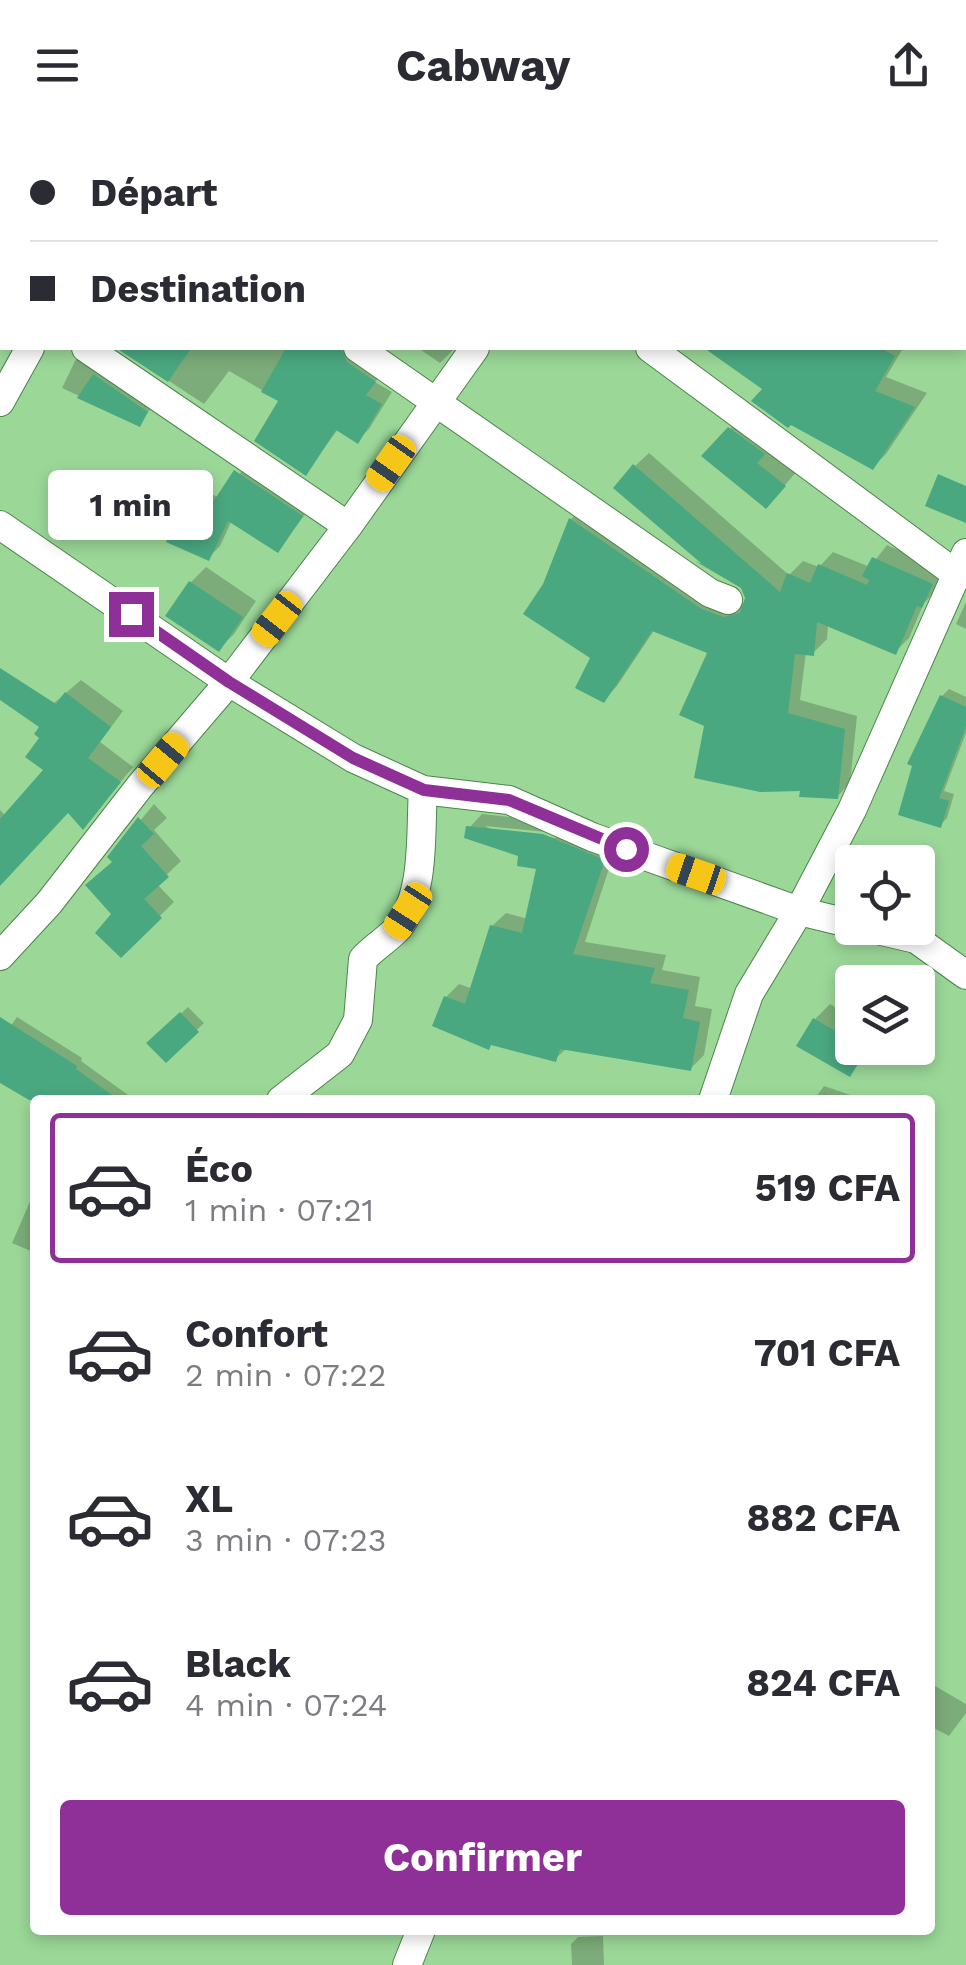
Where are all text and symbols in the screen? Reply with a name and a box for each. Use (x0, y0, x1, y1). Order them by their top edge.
icon: menu (30, 38, 85, 93)
icon: share (881, 38, 936, 93)
text: Cabway (396, 39, 570, 92)
text: Départ (90, 171, 217, 215)
text: Destination (90, 267, 306, 311)
car (362, 430, 420, 496)
callout: 1 min (48, 469, 214, 539)
text: 1 min (89, 486, 172, 524)
car (247, 586, 307, 652)
route end (109, 592, 154, 637)
car (132, 727, 194, 793)
route start (604, 827, 649, 872)
map controls (835, 845, 935, 1065)
button: locate (835, 845, 935, 945)
car (663, 850, 729, 898)
car (379, 878, 437, 944)
button: layers (835, 965, 935, 1065)
icon: car (65, 1143, 155, 1233)
text: Éco (185, 1147, 253, 1191)
text: 519 CFA (755, 1166, 900, 1210)
text: 1 min · 07:21 (185, 1191, 374, 1229)
icon: car (65, 1308, 155, 1398)
text: Confort (185, 1312, 328, 1356)
text: 701 CFA (754, 1331, 900, 1375)
text: 2 min · 07:22 (185, 1356, 386, 1394)
icon: car (65, 1473, 155, 1563)
text: XL (185, 1477, 233, 1521)
text: 882 CFA (746, 1496, 900, 1540)
text: 3 min · 07:23 (185, 1521, 386, 1559)
icon: car (65, 1638, 155, 1728)
text: Black (185, 1642, 291, 1686)
text: 824 CFA (746, 1661, 900, 1705)
text: 4 min · 07:24 (185, 1686, 387, 1724)
button: Confirmer (60, 1800, 905, 1915)

